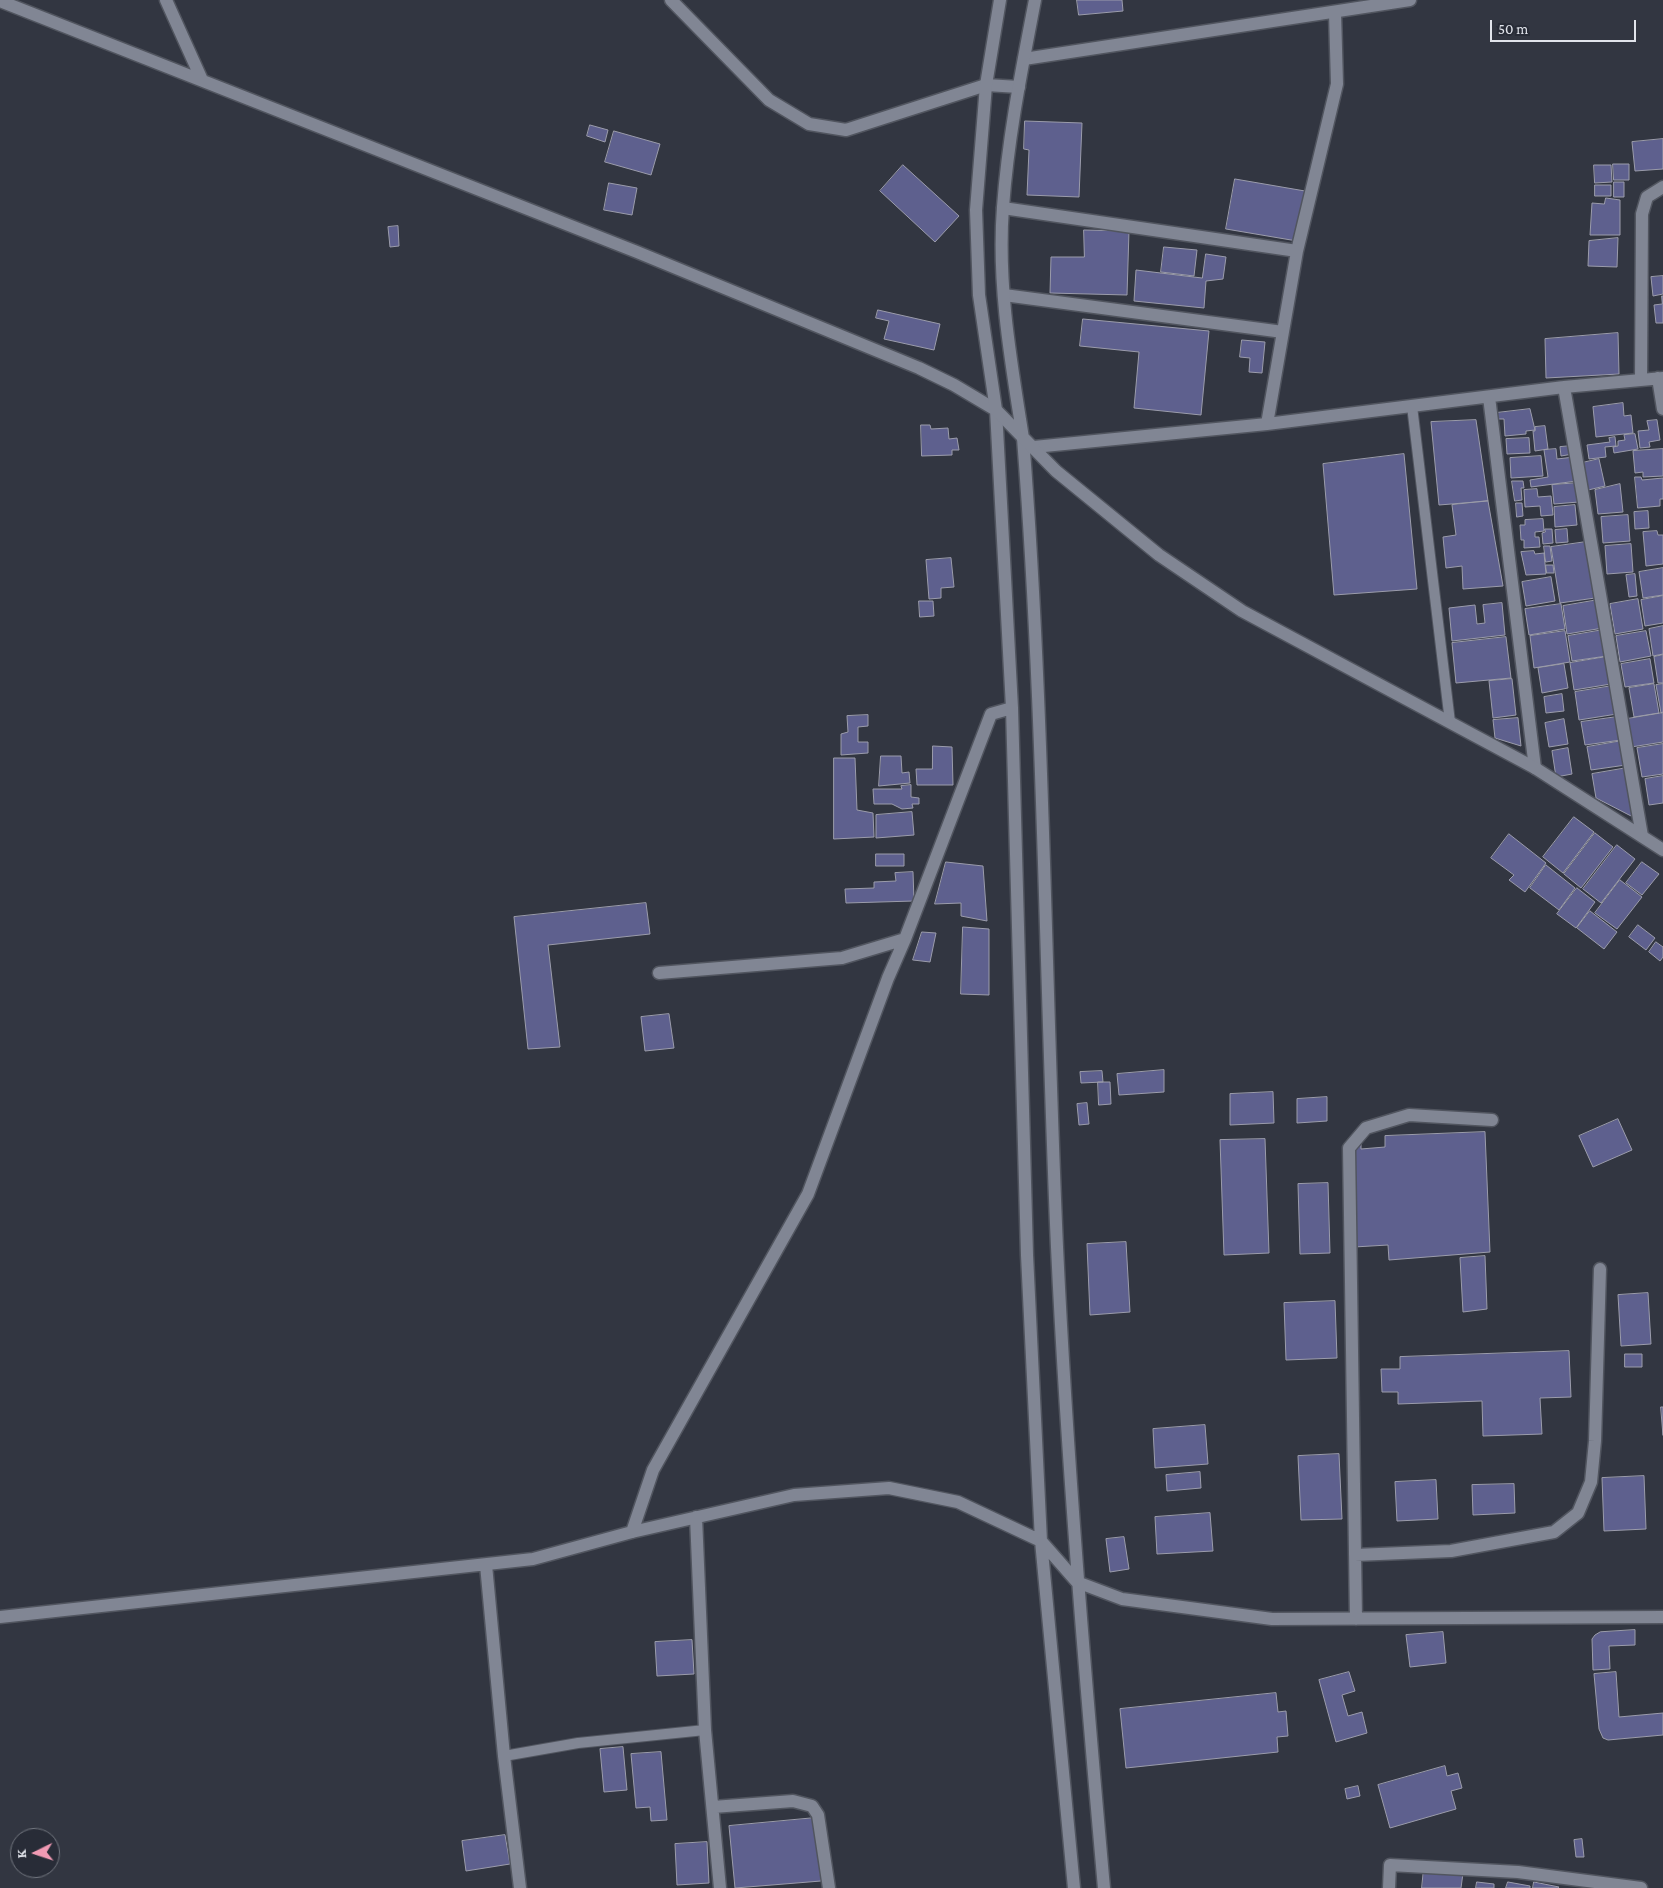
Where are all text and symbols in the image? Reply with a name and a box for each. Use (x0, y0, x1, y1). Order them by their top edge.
scale bar (1493, 10, 1639, 42)
text: 50 m (1498, 21, 1528, 37)
north arrow (10, 1828, 60, 1878)
text: K (13, 1849, 29, 1859)

